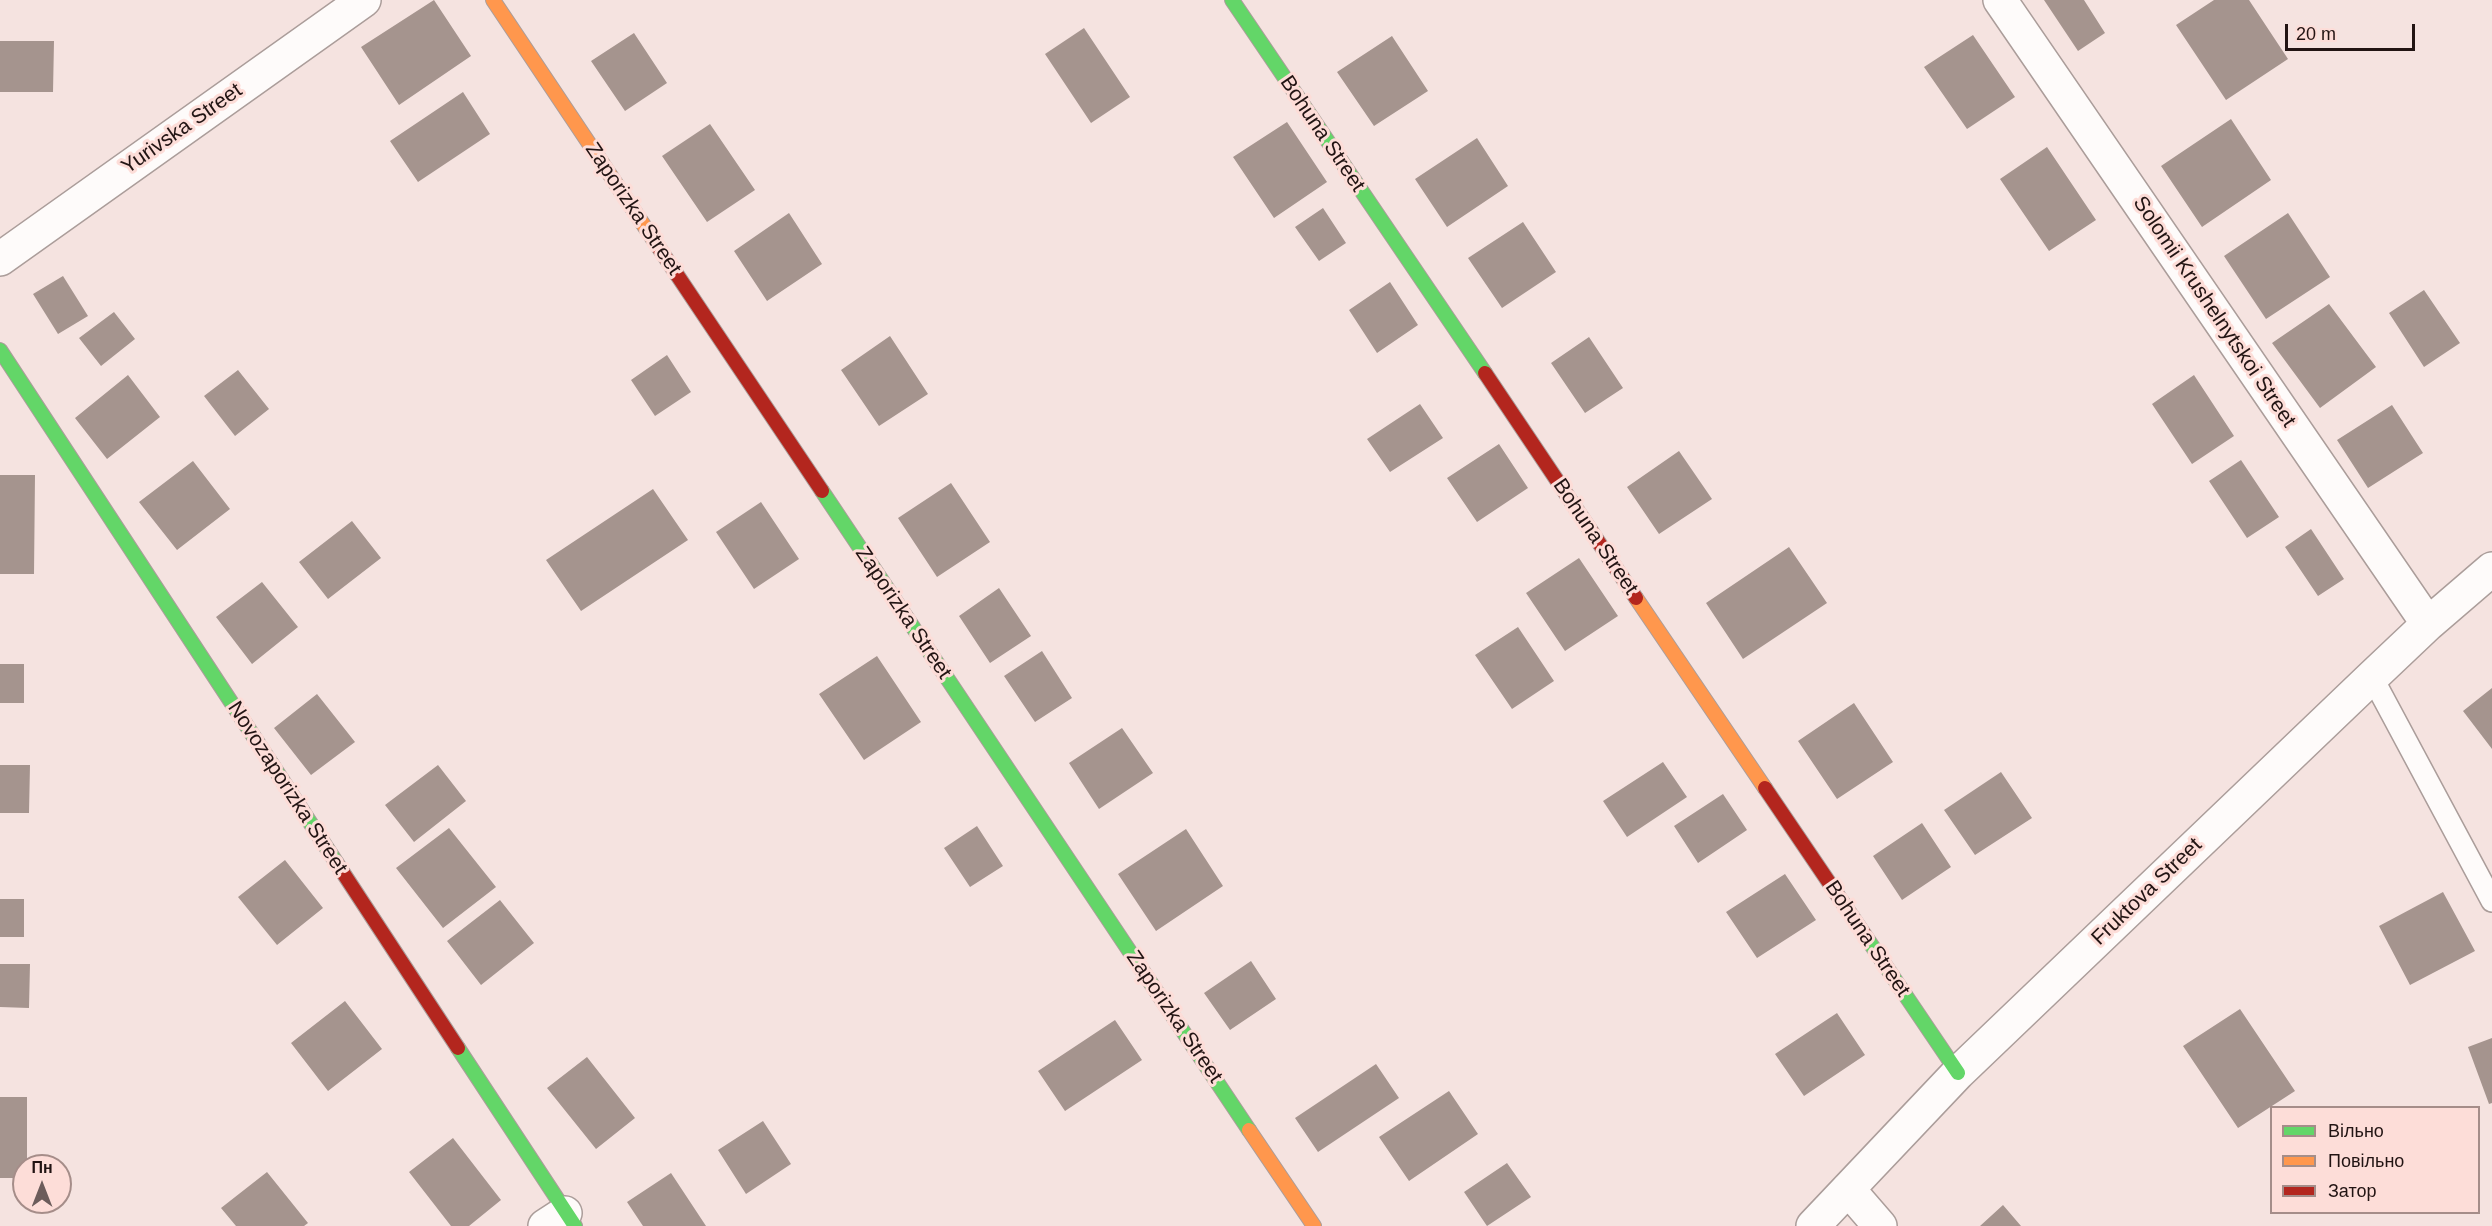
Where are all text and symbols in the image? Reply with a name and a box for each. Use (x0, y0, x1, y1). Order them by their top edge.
scale bar (2288, 12, 2418, 50)
text: 20 m (2296, 24, 2336, 44)
street label: Bohuna Street (1274, 71, 1370, 197)
street label: Yurivska Street (117, 78, 247, 180)
street label: Zaporizka Street (579, 138, 687, 280)
street label: Solomii Krushelnytskoi Street (2127, 192, 2301, 432)
street label: Bohuna Street (1547, 474, 1643, 600)
street label: Zaporizka Street (849, 542, 957, 684)
street label: Novozaporizka Street (222, 697, 352, 879)
street label: Fruktova Street (2087, 833, 2207, 951)
street label: Bohuna Street (1819, 876, 1915, 1002)
street label: Zaporizka Street (1120, 946, 1228, 1088)
legend (2270, 1106, 2480, 1214)
text: Вільно (2328, 1121, 2384, 1141)
text: Повільно (2328, 1151, 2404, 1171)
north arrow (12, 1154, 72, 1214)
text: Пн (31, 1159, 53, 1176)
text: Затор (2328, 1181, 2377, 1201)

